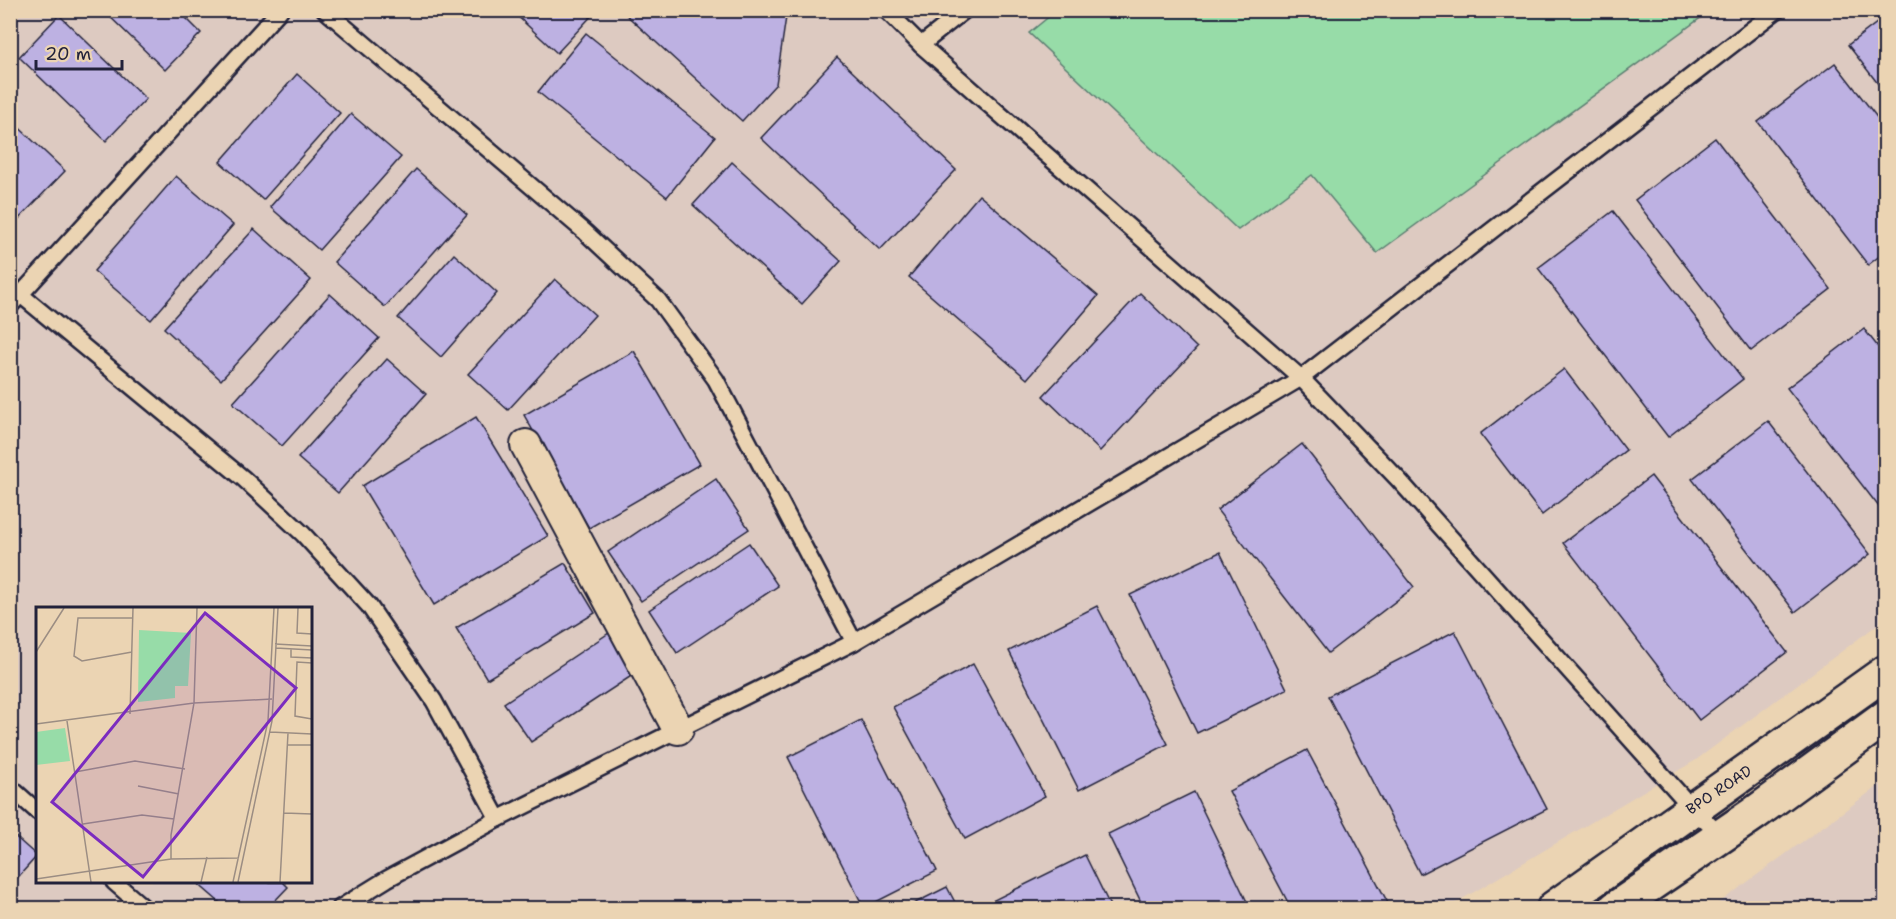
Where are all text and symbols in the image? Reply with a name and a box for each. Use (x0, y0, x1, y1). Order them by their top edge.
scale bar (36, 33, 122, 71)
text: 20 m (45, 42, 91, 66)
inset map (36, 607, 312, 883)
street label: BPO ROAD (1682, 761, 1756, 819)

